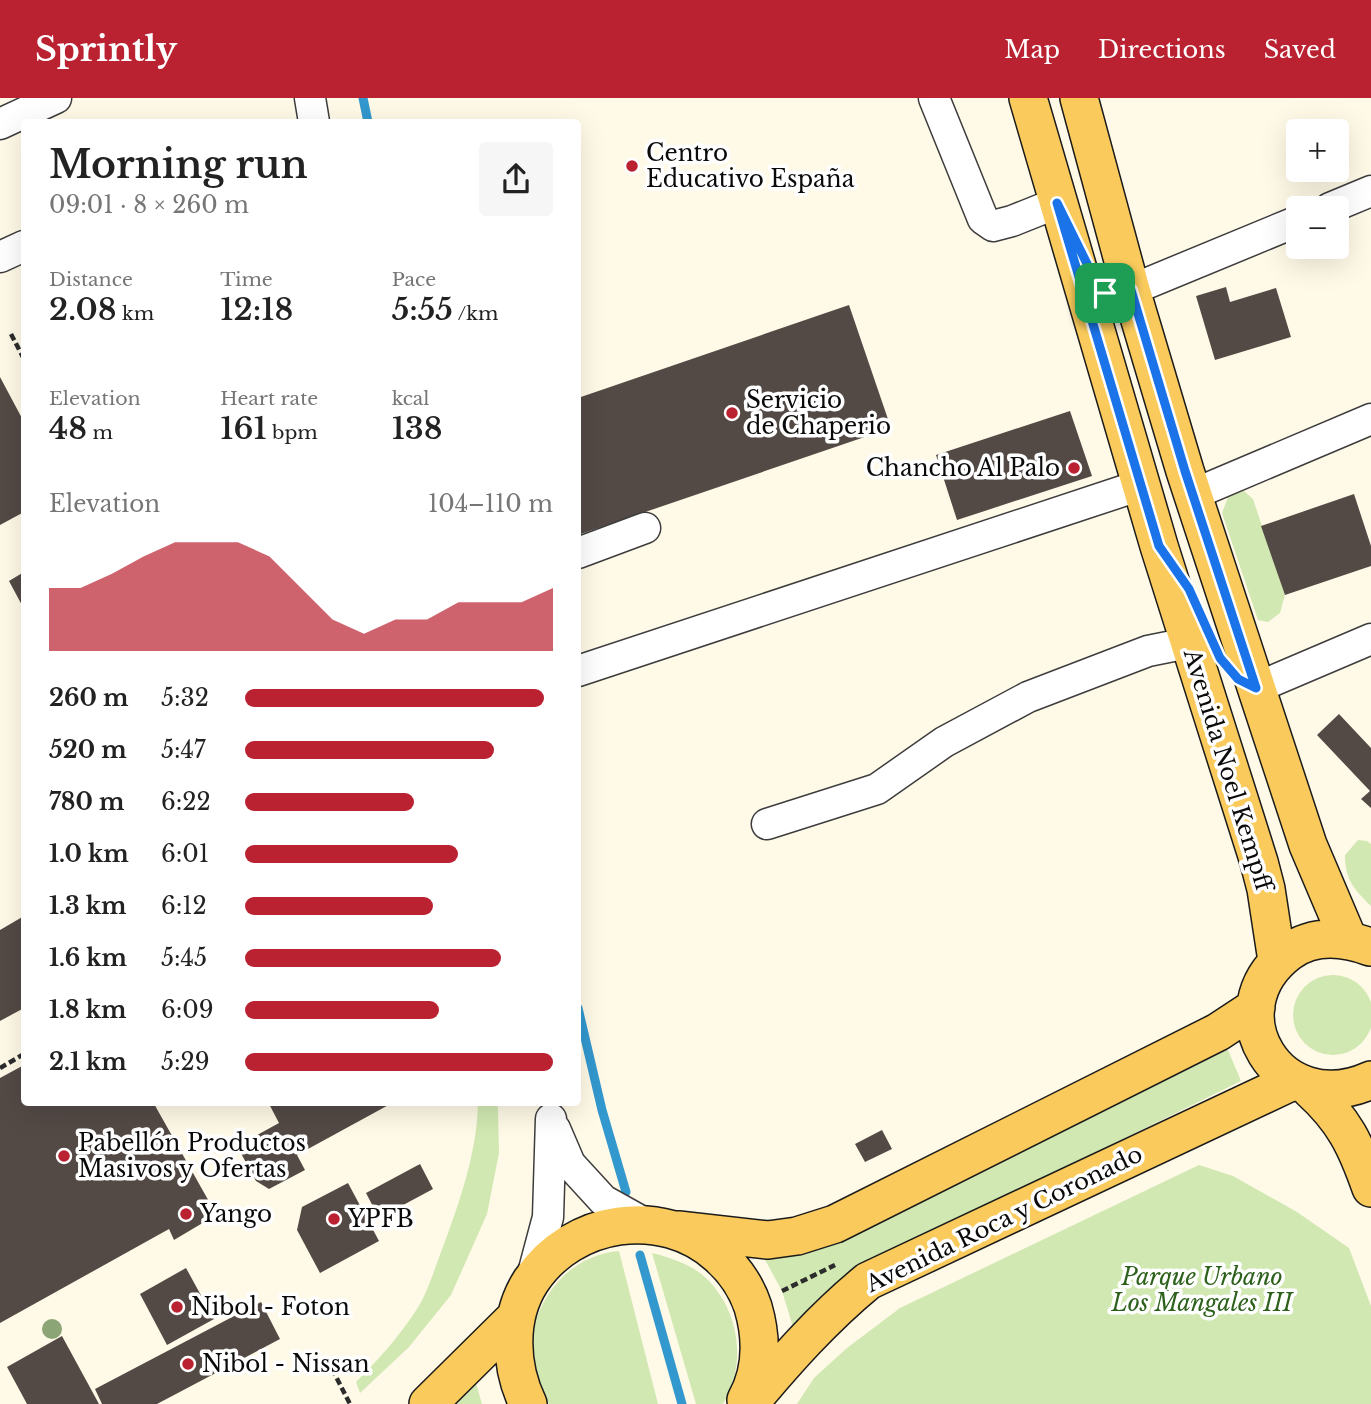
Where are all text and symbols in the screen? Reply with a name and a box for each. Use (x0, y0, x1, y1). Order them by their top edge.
text: Sprintly (35, 29, 177, 70)
text: Map (1004, 35, 1060, 64)
text: Directions (1098, 35, 1226, 64)
text: Saved (1264, 35, 1336, 64)
map controls (1286, 119, 1349, 259)
button: + (1286, 119, 1349, 182)
place label: Centro Educativo España (646, 139, 855, 193)
text: Morning run (49, 141, 308, 188)
button: share (479, 142, 553, 216)
marker: Centro Educativo España (624, 158, 640, 174)
text: 09:01 · 8 × 260 m (49, 191, 249, 219)
button: − (1286, 196, 1349, 259)
pin (1075, 263, 1135, 323)
text: Distance (49, 268, 133, 291)
text: Time (220, 268, 273, 291)
text: Pace (392, 268, 436, 291)
icon: arrive (1086, 274, 1124, 312)
text: 2.08 (49, 291, 117, 328)
text: 12:18 (220, 291, 293, 328)
text: 5:55 (392, 291, 453, 328)
text: km (117, 302, 154, 325)
text: /km (453, 302, 498, 325)
place label: Servicio de Chaperio (746, 386, 891, 440)
text: Elevation (49, 387, 141, 410)
text: Heart rate (220, 387, 318, 410)
text: kcal (392, 387, 430, 410)
marker: Servicio de Chaperio (724, 405, 740, 421)
text: 48 (49, 410, 87, 447)
text: 161 (220, 410, 267, 447)
text: 138 (392, 410, 443, 447)
text: m (87, 421, 113, 444)
text: bpm (267, 421, 318, 444)
place label: Chancho Al Palo (866, 454, 1060, 482)
marker: Chancho Al Palo (1066, 460, 1082, 476)
text: Elevation (49, 490, 160, 518)
text: 104–110 m (428, 490, 553, 518)
street label: Avenida Noel Kempff (1178, 645, 1279, 897)
text: 260 m (49, 684, 128, 712)
text: 5:32 (161, 684, 209, 712)
text: 520 m (49, 736, 127, 764)
text: 5:47 (161, 736, 206, 764)
text: 780 m (49, 788, 124, 816)
text: 6:22 (161, 788, 211, 816)
text: 1.0 km (49, 840, 129, 868)
text: 6:01 (161, 840, 209, 868)
text: 1.3 km (49, 892, 127, 920)
text: 6:12 (161, 892, 207, 920)
text: 1.6 km (49, 944, 127, 972)
text: 5:45 (161, 944, 207, 972)
text: 1.8 km (49, 996, 126, 1024)
text: 6:09 (161, 996, 214, 1024)
text: 2.1 km (49, 1048, 127, 1076)
text: 5:29 (161, 1048, 210, 1076)
place label: Pabellón Productos Masivos y Ofertas (78, 1129, 306, 1183)
street label: Avenida Roca y Coronado (860, 1140, 1147, 1299)
marker: Pabellón Productos Masivos y Ofertas (56, 1148, 72, 1164)
place label: Yango (199, 1200, 272, 1228)
place label: YPFB (347, 1205, 414, 1233)
marker: Yango (178, 1206, 194, 1222)
marker: YPFB (326, 1211, 342, 1227)
park label: Parque Urbano Los Mangales III (1111, 1263, 1295, 1317)
place label: Nibol - Foton (191, 1293, 350, 1321)
marker: Nibol - Foton (169, 1299, 185, 1315)
place label: Nibol - Nissan (202, 1350, 370, 1378)
marker: Nibol - Nissan (180, 1356, 196, 1372)

